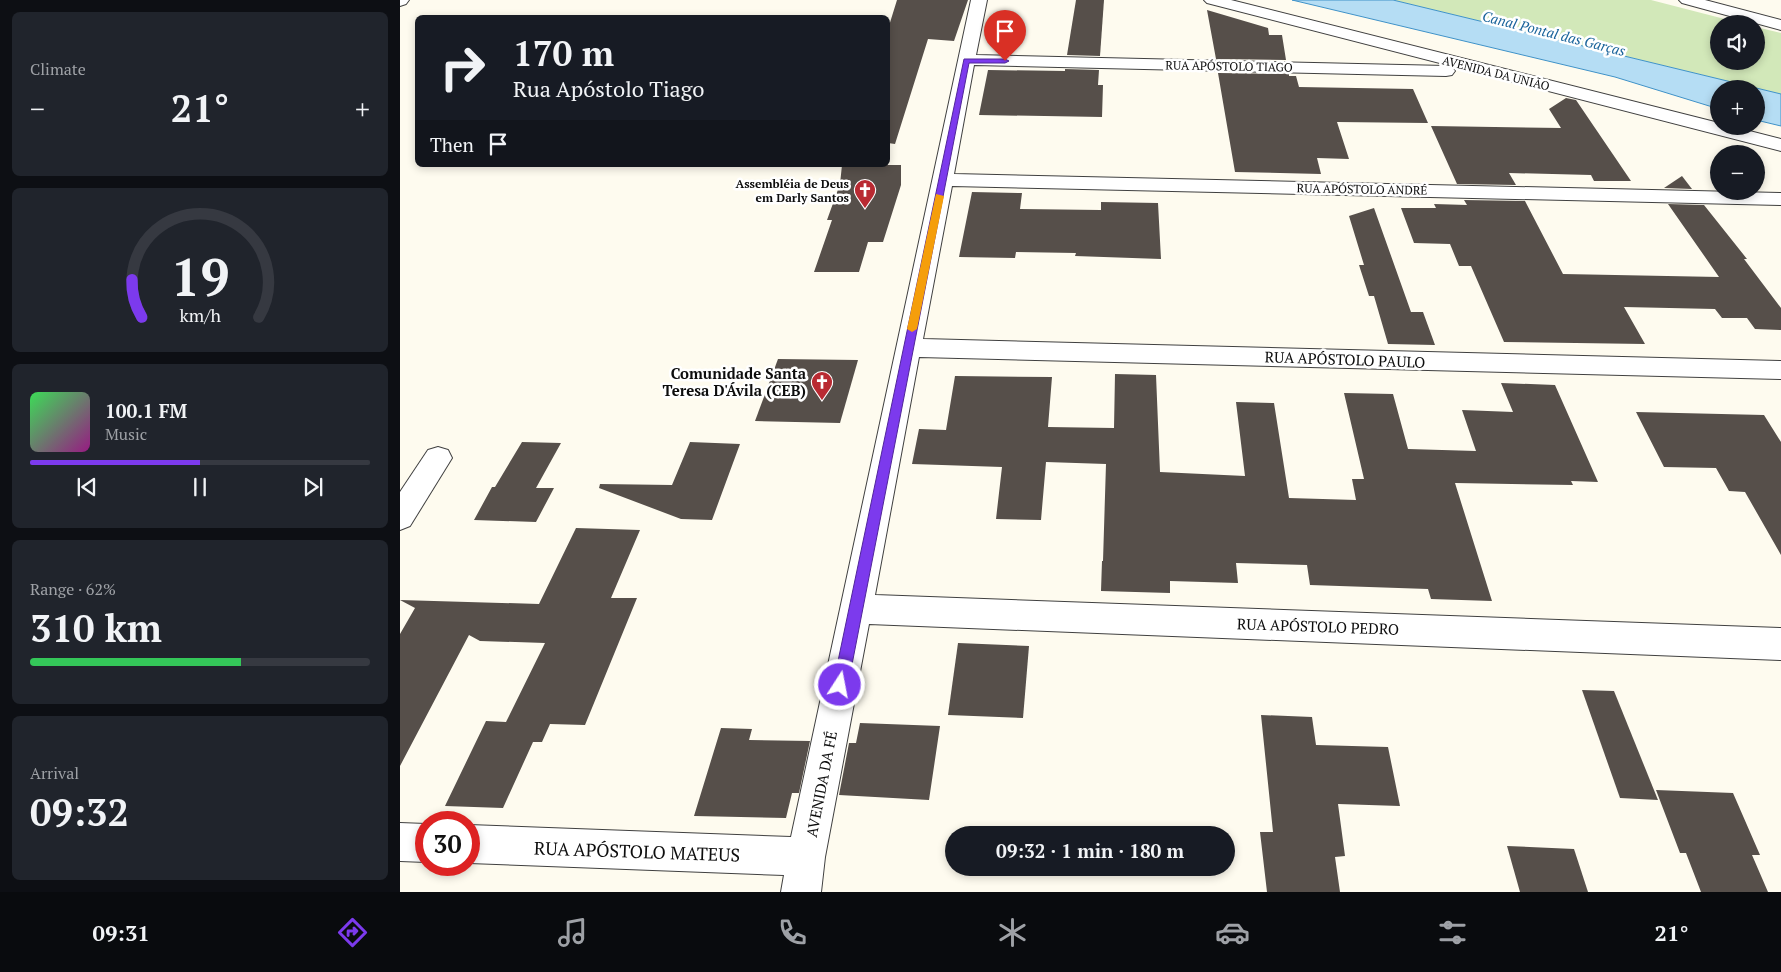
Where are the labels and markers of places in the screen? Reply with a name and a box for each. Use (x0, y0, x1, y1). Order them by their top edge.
pin (984, 10, 1026, 61)
place label: Assembléia de Deus em Darly Santos (735, 176, 850, 205)
church icon: Assembléia de Deus em Darly Santos (853, 178, 877, 209)
place label: Comunidade Santa Teresa D'Ávila (CEB) (663, 363, 807, 400)
church icon: Comunidade Santa Teresa D'Ávila (CEB) (810, 370, 834, 401)

